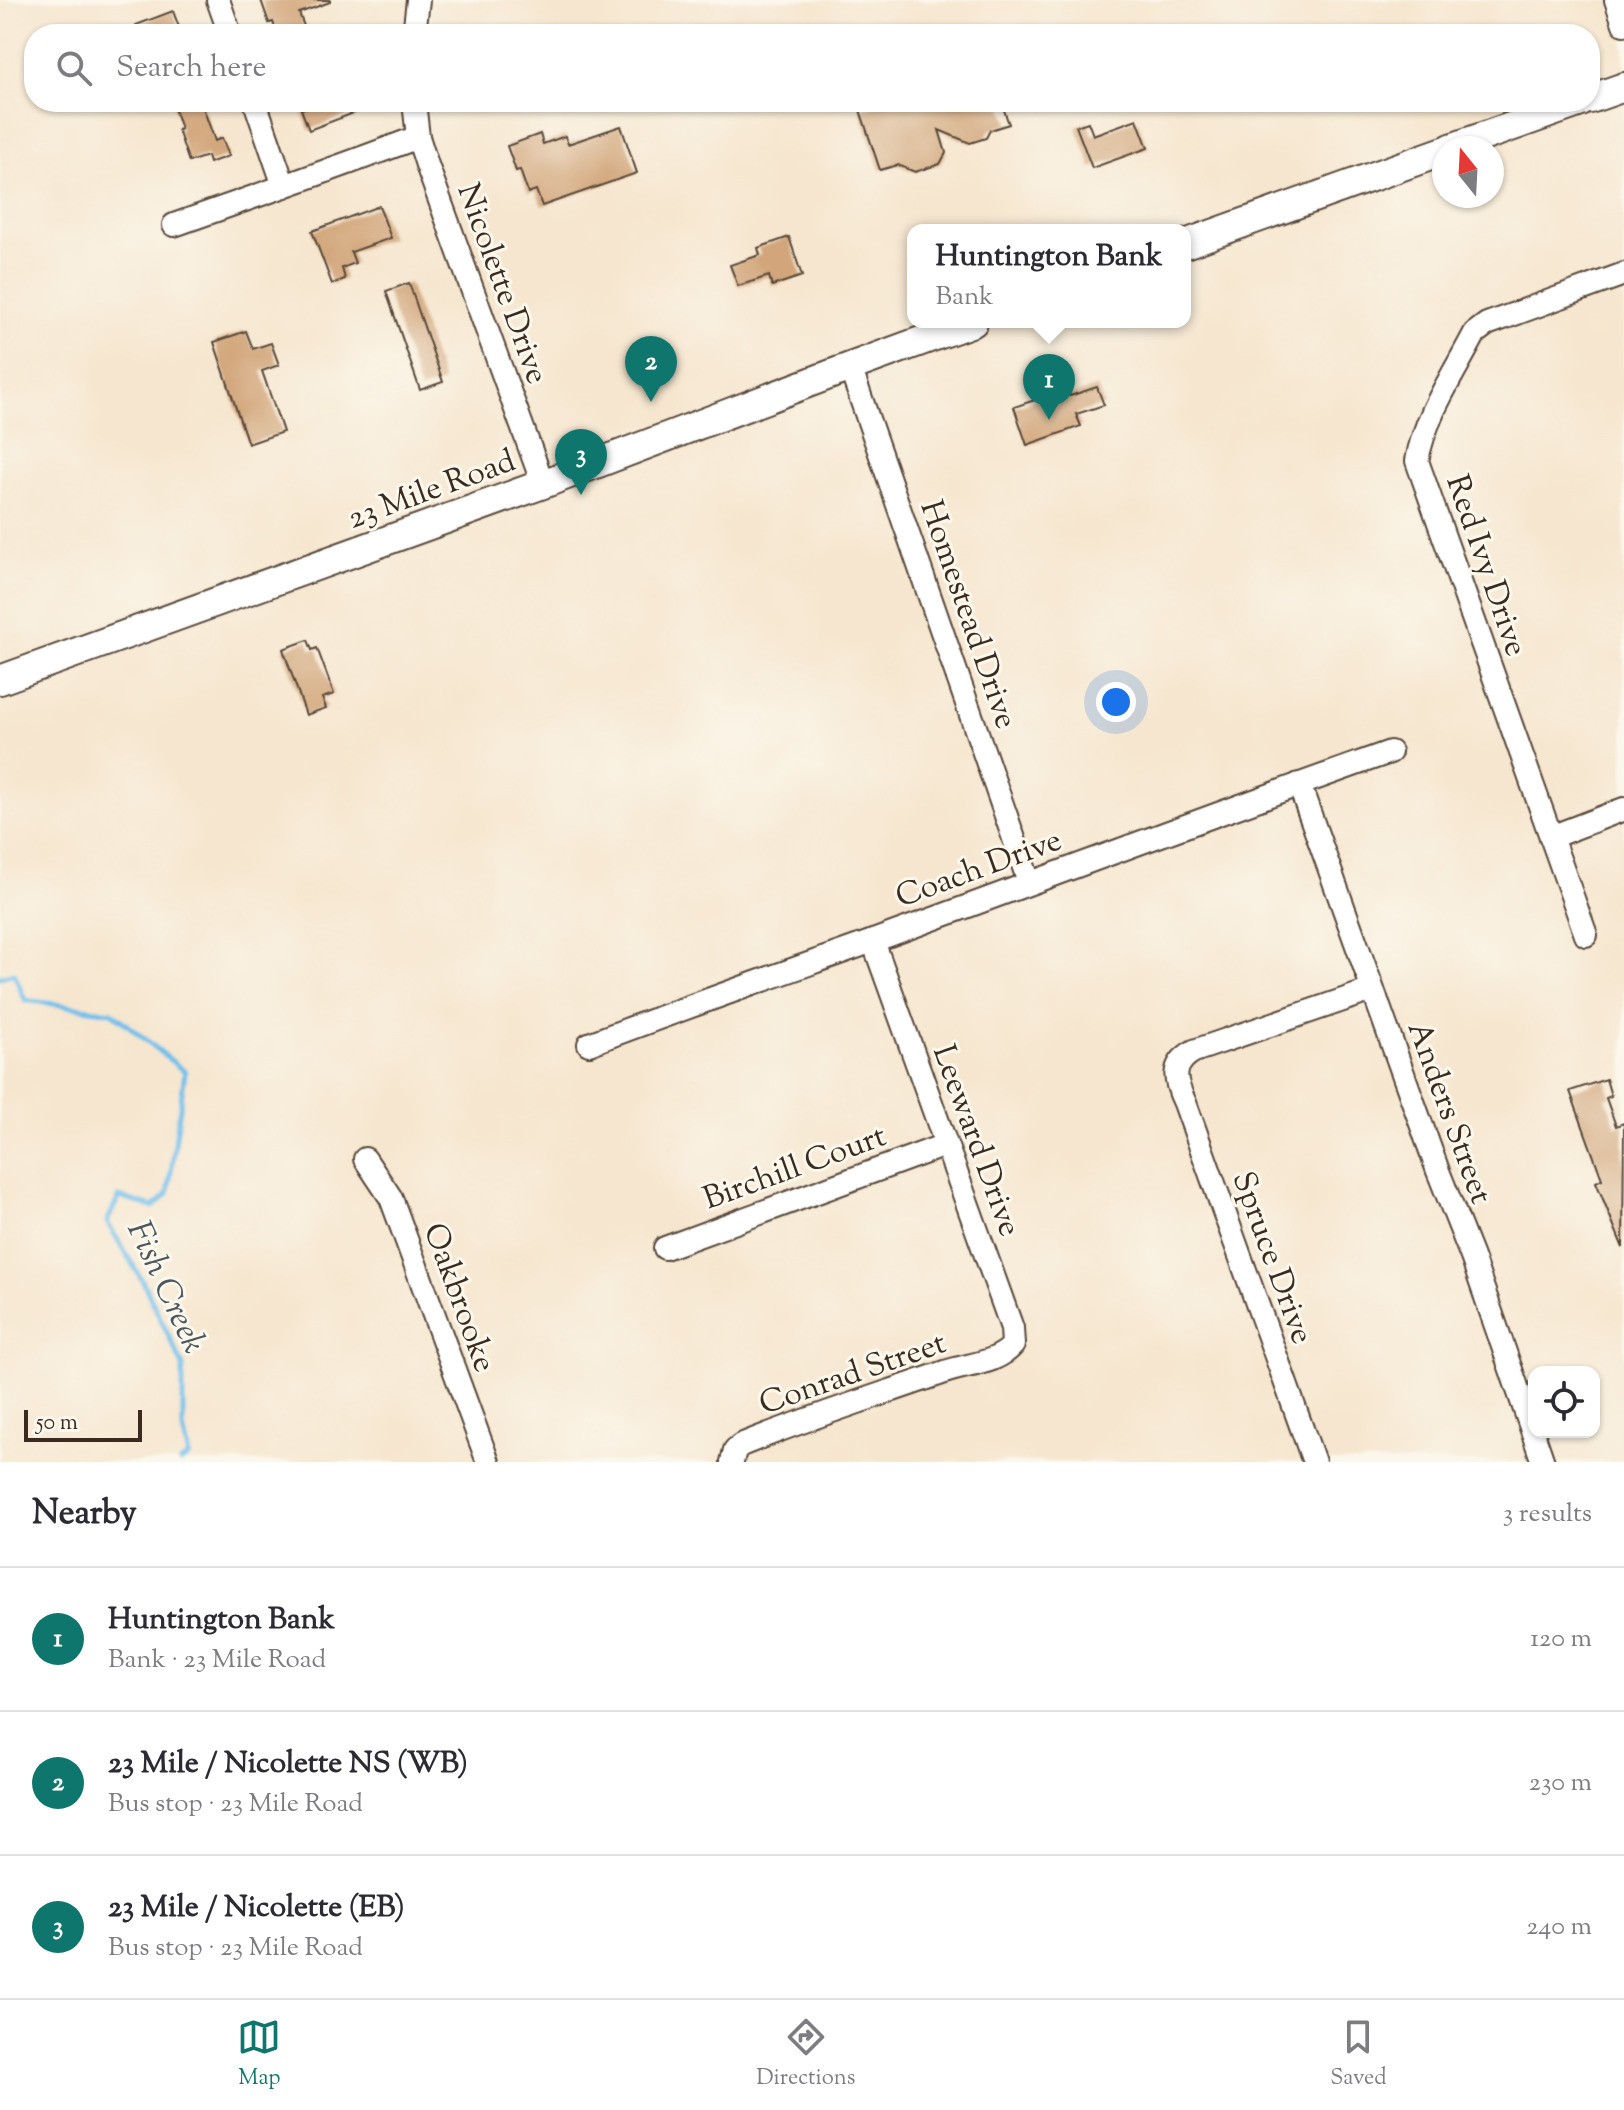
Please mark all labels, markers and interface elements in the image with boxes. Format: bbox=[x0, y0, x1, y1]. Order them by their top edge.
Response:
search box bbox=[24, 24, 1600, 112]
icon: search bbox=[52, 46, 96, 90]
text: Search here bbox=[116, 47, 266, 90]
north arrow bbox=[1432, 136, 1504, 208]
street label: Nicolette Drive bbox=[444, 177, 559, 391]
popup bbox=[907, 224, 1191, 328]
text: Huntington Bank bbox=[936, 236, 1162, 279]
text: Bank bbox=[936, 279, 993, 316]
pin: 2 bbox=[625, 336, 677, 402]
pin: 1 bbox=[1023, 354, 1075, 420]
pin: 3 bbox=[555, 429, 607, 495]
street label: 23 Mile Road bbox=[342, 439, 522, 542]
street label: Red Ivy Drive bbox=[1433, 469, 1538, 663]
street label: Homestead Drive bbox=[907, 495, 1028, 735]
your location bbox=[1096, 682, 1136, 722]
street label: Coach Drive bbox=[890, 819, 1068, 921]
street label: Anders Street bbox=[1394, 1015, 1503, 1211]
street label: Leeward Drive bbox=[919, 1039, 1031, 1243]
street label: Birchill Court bbox=[697, 1114, 893, 1223]
street label: Spruce Drive bbox=[1219, 1165, 1324, 1351]
water label: Fish Creek bbox=[113, 1213, 217, 1362]
street label: Oakbrooke bbox=[410, 1217, 506, 1379]
street label: Conrad Street bbox=[753, 1321, 953, 1428]
map controls bbox=[1528, 1366, 1600, 1438]
button: locate bbox=[1528, 1366, 1600, 1438]
scale bar bbox=[24, 1406, 142, 1442]
text: 50 m bbox=[36, 1408, 78, 1440]
text: Nearby bbox=[32, 1490, 137, 1539]
text: 3 results bbox=[1503, 1496, 1592, 1533]
text: Huntington Bank bbox=[108, 1599, 335, 1642]
text: 1 bbox=[54, 1621, 62, 1658]
text: 120 m bbox=[1530, 1621, 1592, 1658]
text: Bank · 23 Mile Road bbox=[108, 1642, 326, 1679]
text: 23 Mile / Nicolette NS (WB) bbox=[108, 1743, 468, 1786]
text: 2 bbox=[52, 1765, 64, 1802]
text: 230 m bbox=[1529, 1765, 1592, 1802]
text: Bus stop · 23 Mile Road bbox=[108, 1786, 363, 1823]
text: 23 Mile / Nicolette (EB) bbox=[108, 1887, 404, 1930]
text: 3 bbox=[53, 1909, 63, 1946]
text: 240 m bbox=[1526, 1909, 1592, 1946]
text: Bus stop · 23 Mile Road bbox=[108, 1930, 363, 1967]
tab: Map bbox=[237, 2015, 281, 2095]
tab: Directions bbox=[756, 2015, 855, 2095]
tab: Saved bbox=[1330, 2015, 1387, 2095]

